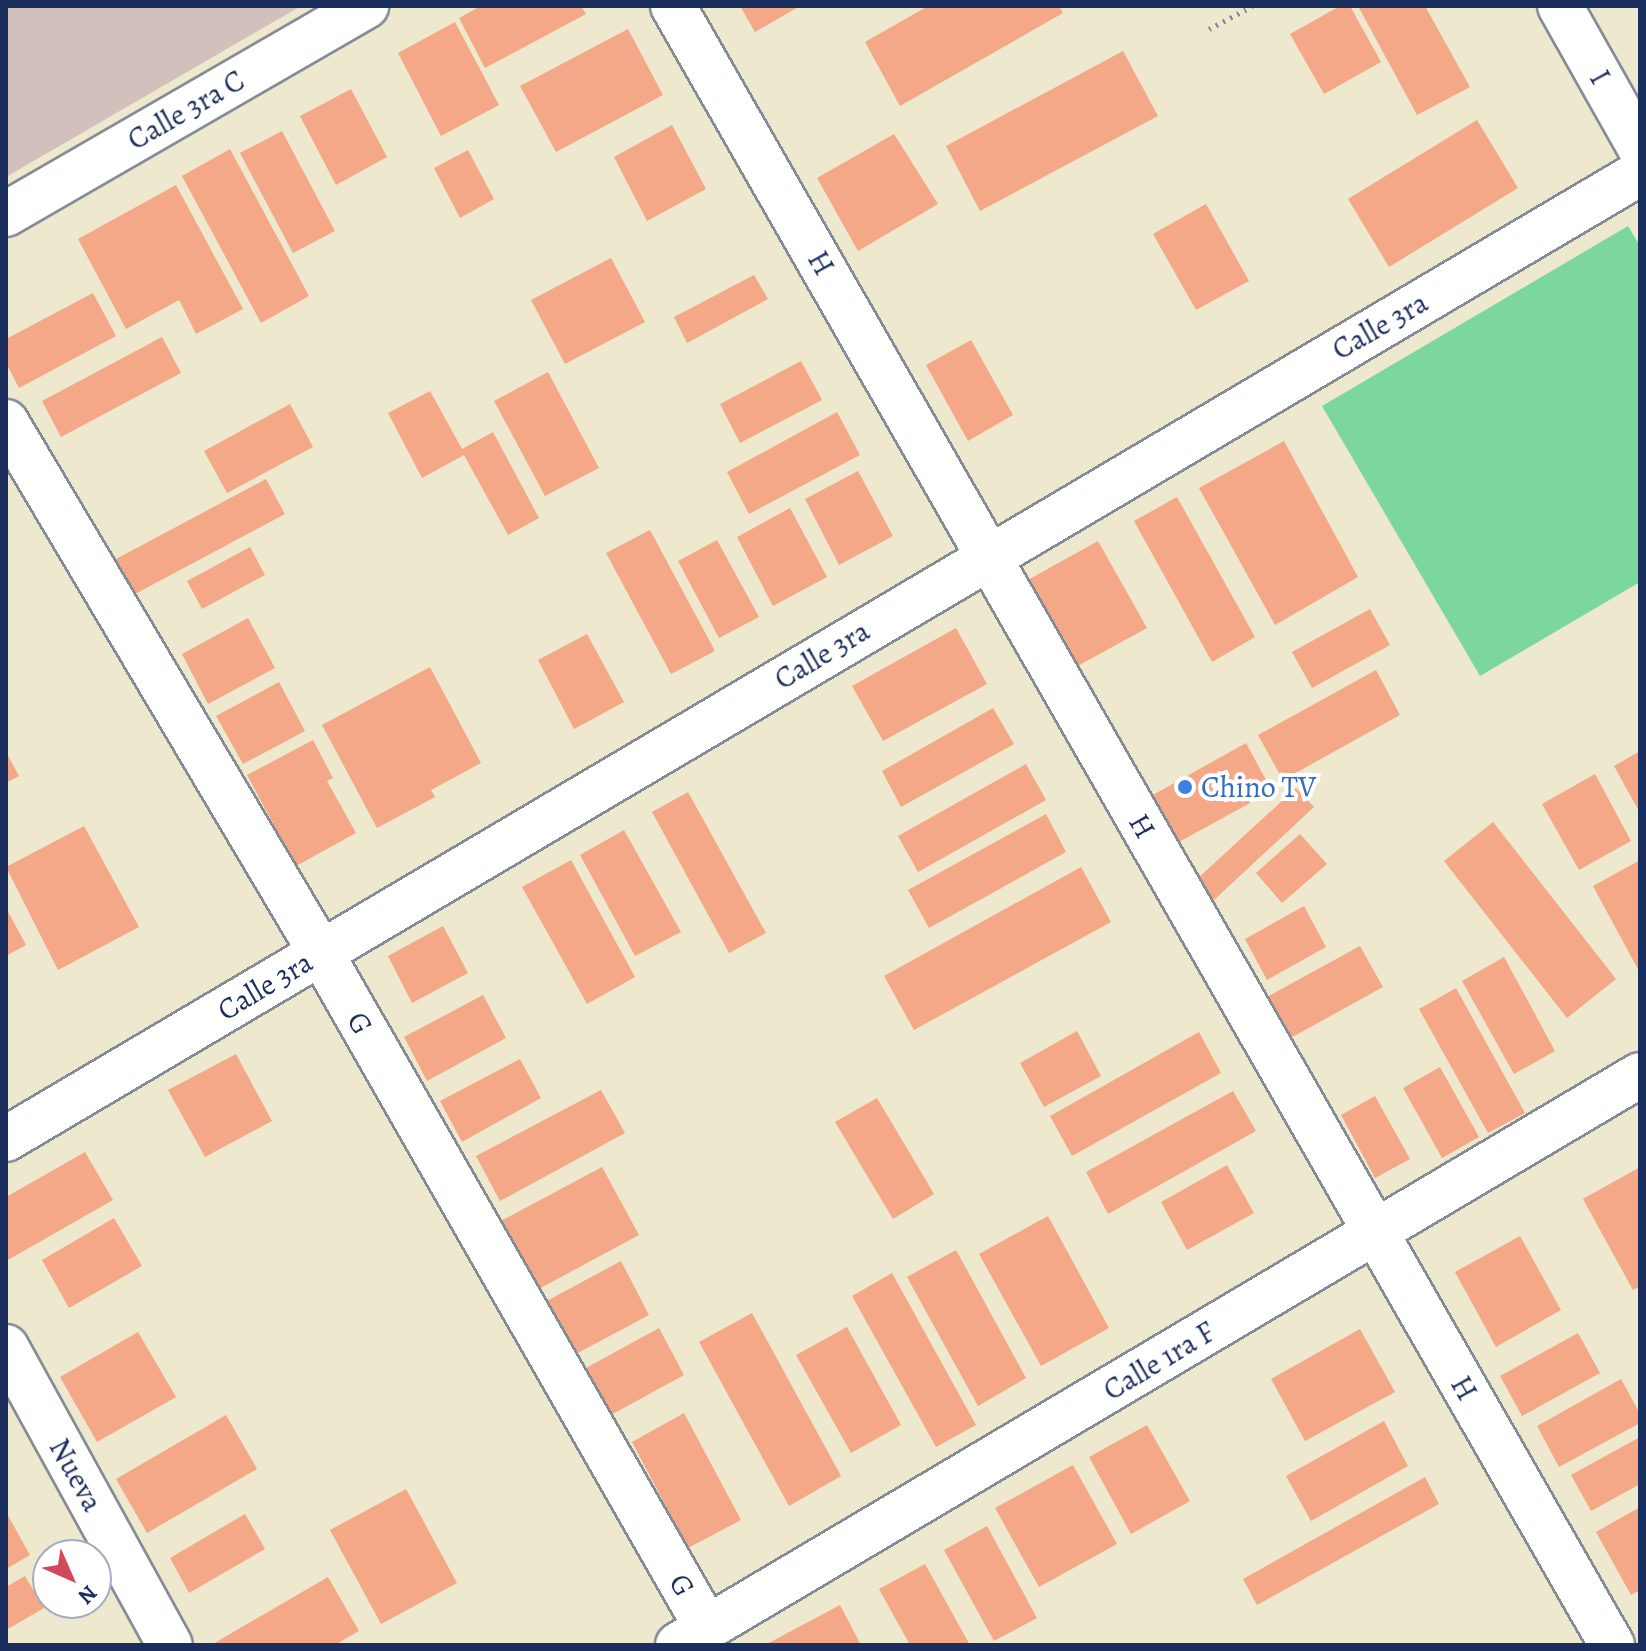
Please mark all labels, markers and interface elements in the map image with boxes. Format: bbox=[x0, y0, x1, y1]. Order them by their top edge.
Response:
street label: Calle 3ra C bbox=[121, 62, 251, 158]
street label: I bbox=[1582, 63, 1618, 91]
street label: H bbox=[800, 244, 842, 282]
street label: Calle 3ra bbox=[1326, 284, 1434, 368]
street label: Calle 3ra bbox=[768, 613, 876, 697]
place label: Chino TV bbox=[1201, 769, 1316, 805]
marker: Chino TV bbox=[1176, 778, 1194, 796]
street label: H bbox=[1121, 807, 1163, 845]
street label: Calle 3ra bbox=[211, 944, 319, 1028]
street label: G bbox=[339, 1005, 381, 1041]
street label: Calle 1ra F bbox=[1097, 1314, 1221, 1408]
street label: H bbox=[1443, 1369, 1485, 1407]
street label: Nueva bbox=[41, 1432, 111, 1518]
north arrow bbox=[32, 1539, 112, 1619]
street label: G bbox=[661, 1567, 703, 1603]
text: N bbox=[71, 1578, 104, 1611]

